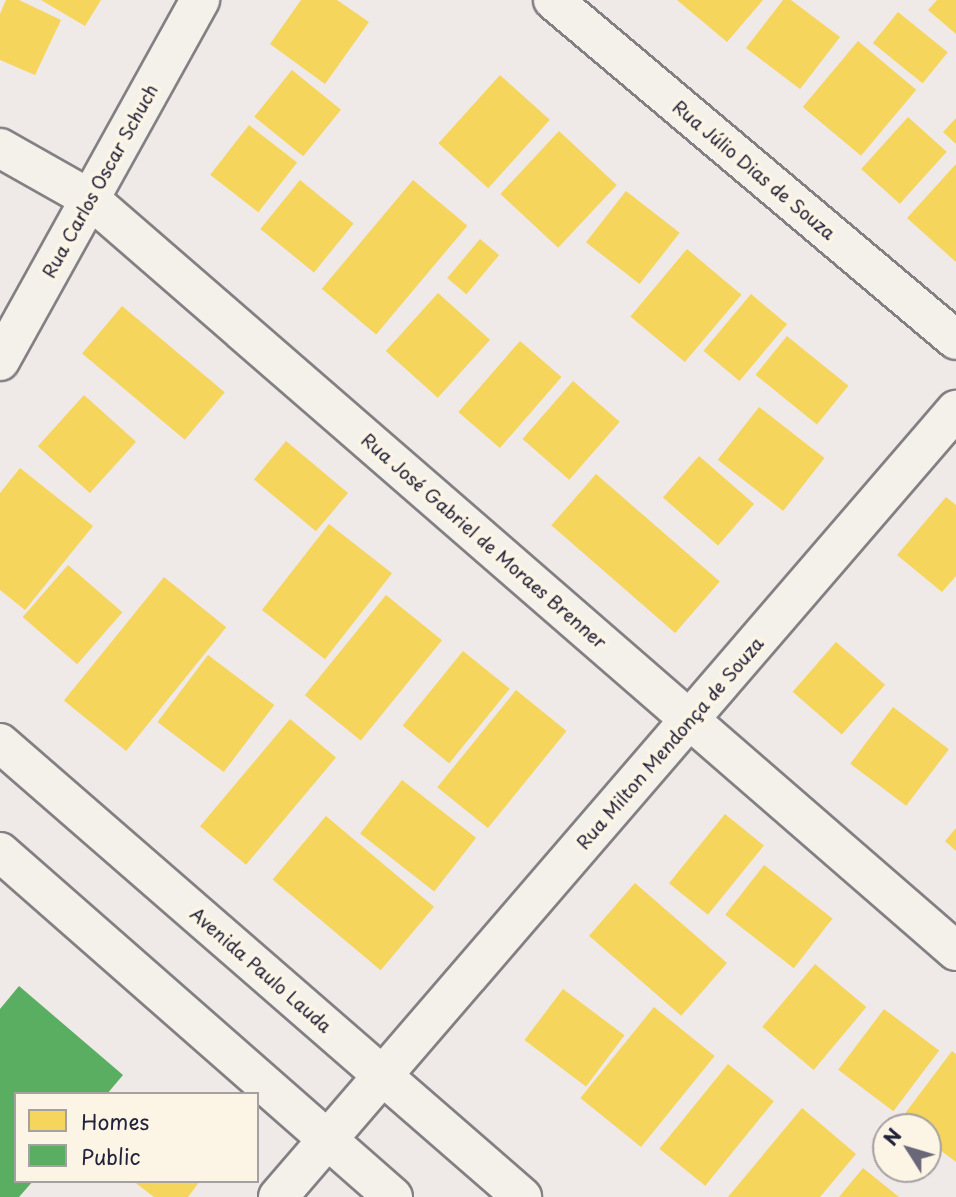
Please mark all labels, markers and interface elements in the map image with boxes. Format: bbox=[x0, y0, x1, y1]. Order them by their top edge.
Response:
street label: Rua Carlos Oscar Schuch bbox=[37, 80, 163, 282]
street label: Rua Júlio Dias de Souza bbox=[667, 95, 841, 245]
street label: Rua José Gabriel de Moraes Brenner bbox=[357, 428, 611, 654]
street label: Rua Milton Mendonça de Souza bbox=[572, 632, 768, 854]
street label: Avenida Paulo Lauda bbox=[186, 903, 336, 1037]
legend bbox=[14, 1092, 259, 1183]
text: Homes bbox=[81, 1105, 149, 1137]
north arrow bbox=[872, 1113, 942, 1183]
text: N bbox=[876, 1122, 908, 1151]
text: Public bbox=[81, 1140, 141, 1172]

